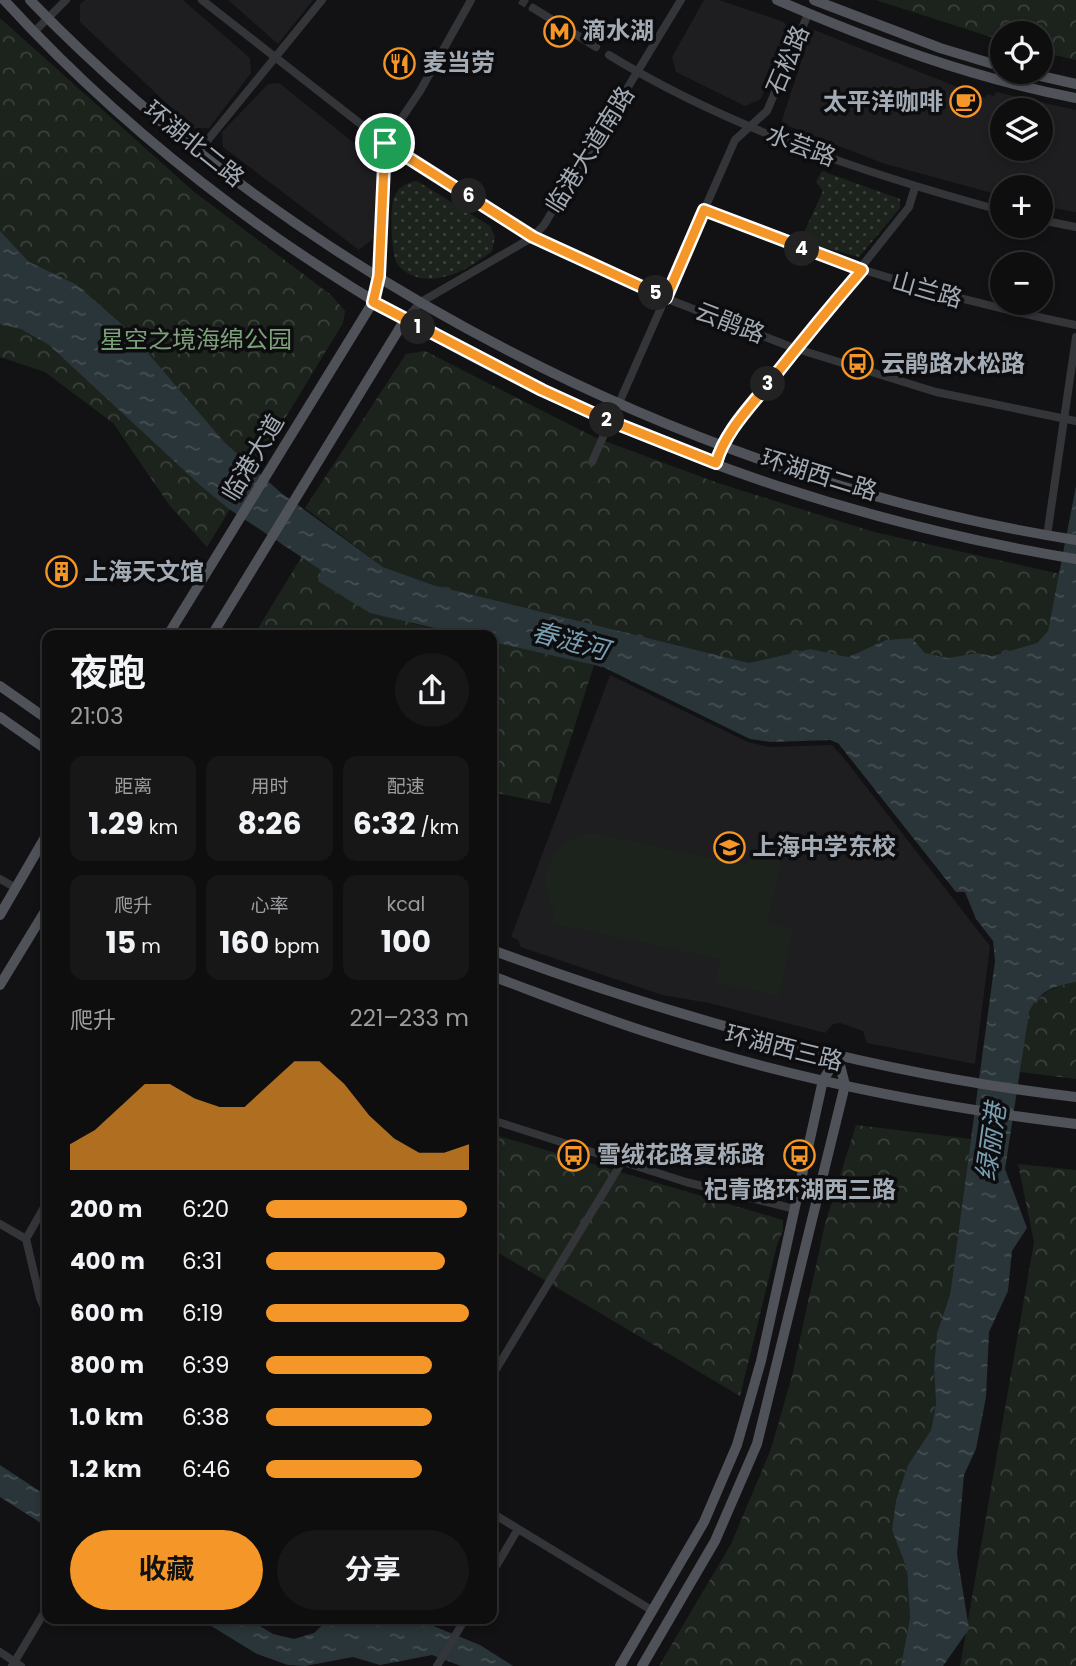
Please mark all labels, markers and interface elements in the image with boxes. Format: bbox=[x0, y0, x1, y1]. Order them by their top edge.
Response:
metro station icon: 滴水湖 bbox=[542, 14, 576, 48]
place label: 滴水湖 bbox=[582, 14, 654, 47]
street label: 石松路 bbox=[758, 20, 817, 99]
map controls bbox=[990, 21, 1053, 315]
button: locate bbox=[990, 21, 1053, 84]
restaurant icon: 麦当劳 bbox=[383, 46, 417, 80]
place label: 麦当劳 bbox=[423, 46, 495, 79]
street label: 临港大道南路 bbox=[537, 80, 642, 220]
place label: 太平洋咖啡 bbox=[823, 85, 943, 118]
cafe icon: 太平洋咖啡 bbox=[949, 85, 983, 119]
street label: 环湖北二路 bbox=[137, 93, 251, 194]
button: layers bbox=[990, 98, 1053, 161]
pin bbox=[355, 113, 415, 173]
street label: 水芸路 bbox=[762, 117, 841, 174]
icon: arrive bbox=[366, 124, 404, 162]
button: + bbox=[990, 175, 1053, 238]
pin: 6 bbox=[452, 178, 486, 214]
text: 6 bbox=[462, 182, 475, 209]
pin: 4 bbox=[784, 232, 820, 266]
text: 4 bbox=[795, 235, 808, 262]
button: − bbox=[990, 252, 1053, 315]
street label: 山兰路 bbox=[888, 264, 966, 315]
pin: 5 bbox=[638, 276, 674, 310]
text: 5 bbox=[649, 279, 662, 306]
street label: 云鹃路 bbox=[691, 294, 770, 351]
pin: 1 bbox=[400, 310, 436, 344]
text: 1 bbox=[414, 313, 421, 340]
park label: 星空之境海绵公园 bbox=[100, 323, 292, 356]
bus stop icon: 云鹃路水松路 bbox=[841, 347, 875, 381]
place label: 云鹃路水松路 bbox=[881, 347, 1025, 380]
pin: 3 bbox=[750, 366, 786, 402]
text: 3 bbox=[762, 370, 773, 397]
pin: 2 bbox=[590, 402, 624, 438]
text: 2 bbox=[601, 406, 612, 433]
street label: 临港大道 bbox=[214, 408, 291, 507]
street label: 环湖西二路 bbox=[757, 441, 881, 508]
building icon: 上海天文馆 bbox=[44, 555, 78, 589]
place label: 上海天文馆 bbox=[84, 555, 204, 588]
water label: 春涟河 bbox=[528, 614, 617, 670]
text: 夜跑 bbox=[70, 646, 146, 699]
button: share bbox=[395, 653, 469, 727]
text: 21:03 bbox=[70, 700, 123, 732]
text: 距离 bbox=[114, 773, 152, 800]
text: 用时 bbox=[250, 773, 289, 800]
text: 配速 bbox=[387, 773, 425, 800]
text: 1.29 bbox=[88, 802, 144, 845]
text: 8:26 bbox=[237, 802, 302, 845]
text: 6:32 bbox=[353, 802, 416, 845]
text: km bbox=[144, 814, 178, 841]
text: /km bbox=[416, 814, 459, 841]
school or university icon: 上海中学东校 bbox=[712, 830, 746, 864]
place label: 上海中学东校 bbox=[752, 830, 896, 863]
text: kcal bbox=[386, 891, 425, 918]
text: 爬升 bbox=[114, 892, 152, 919]
text: 心率 bbox=[250, 892, 289, 919]
text: 100 bbox=[381, 920, 431, 963]
text: 15 bbox=[105, 921, 136, 964]
text: 160 bbox=[219, 921, 269, 964]
text: m bbox=[136, 933, 161, 960]
text: bpm bbox=[269, 933, 320, 960]
text: 221–233 m bbox=[349, 1002, 469, 1034]
text: 爬升 bbox=[70, 1004, 116, 1036]
street label: 环湖西三路 bbox=[722, 1017, 846, 1078]
water label: 绿丽港 bbox=[968, 1097, 1015, 1183]
bus stop icon: 雪绒花路夏栎路 bbox=[557, 1138, 591, 1172]
place label: 雪绒花路夏栎路 bbox=[597, 1138, 765, 1171]
bus stop icon: 杞青路环湖西三路 bbox=[783, 1139, 817, 1173]
place label: 杞青路环湖西三路 bbox=[704, 1173, 896, 1206]
text: 200 m bbox=[70, 1193, 142, 1225]
text: 6:20 bbox=[182, 1193, 229, 1225]
text: 400 m bbox=[70, 1245, 145, 1277]
text: 6:31 bbox=[182, 1245, 222, 1277]
text: 600 m bbox=[70, 1297, 144, 1329]
text: 6:19 bbox=[182, 1297, 223, 1329]
text: 800 m bbox=[70, 1349, 144, 1381]
text: 6:39 bbox=[182, 1349, 230, 1381]
text: 1.0 km bbox=[70, 1401, 144, 1433]
text: 6:38 bbox=[182, 1401, 230, 1433]
text: 1.2 km bbox=[70, 1453, 142, 1485]
text: 6:46 bbox=[182, 1453, 231, 1485]
button: 收藏 bbox=[70, 1530, 263, 1610]
button: 分享 bbox=[277, 1530, 469, 1610]

